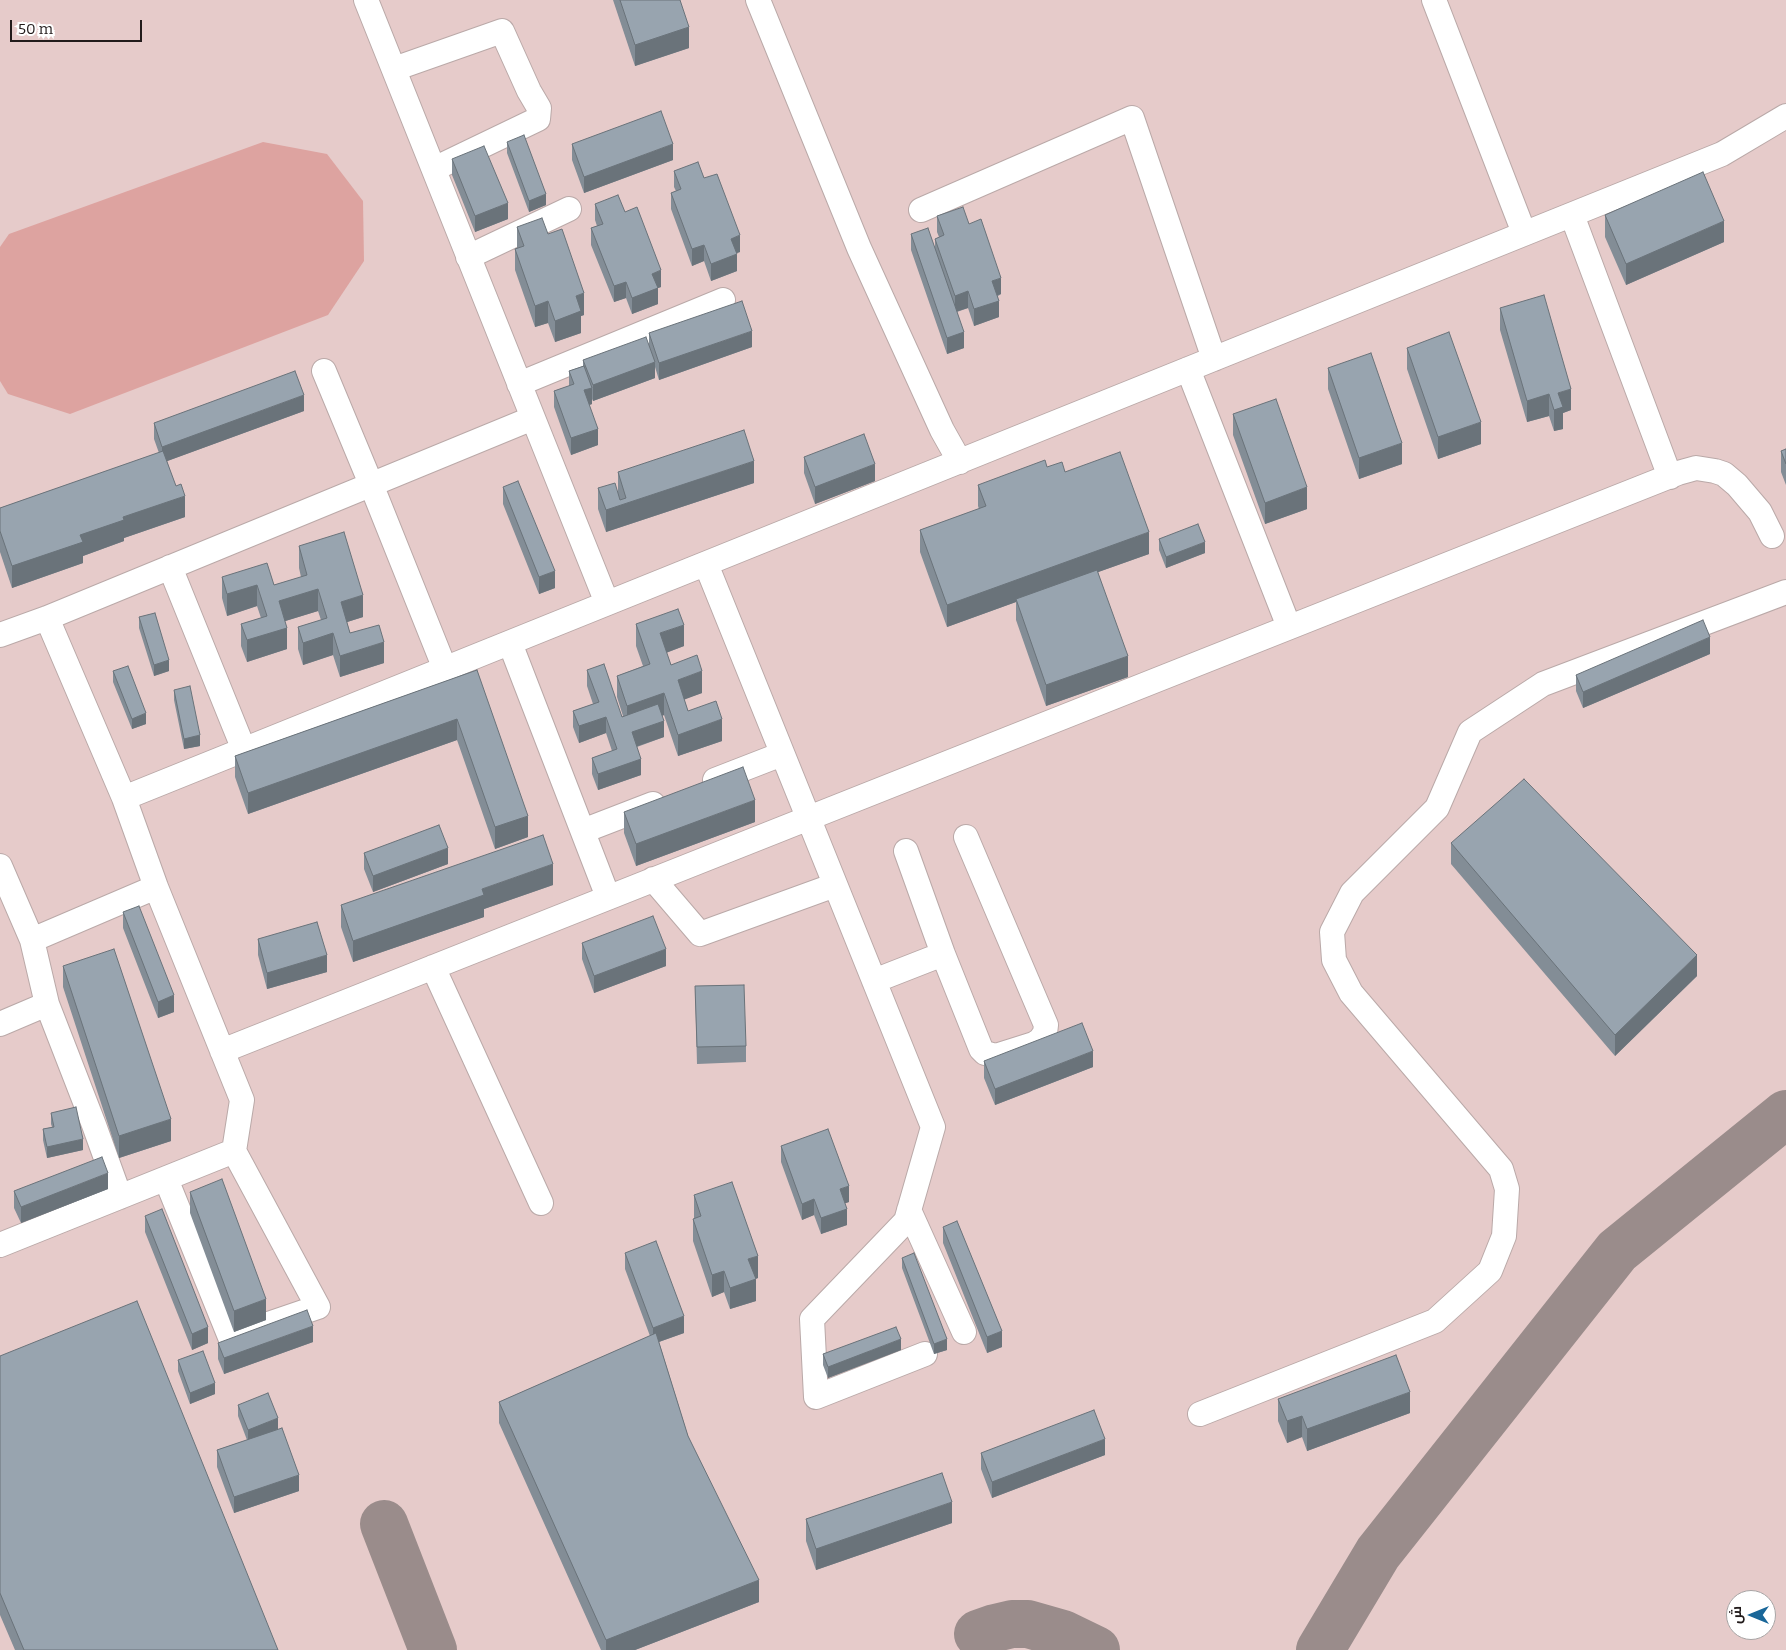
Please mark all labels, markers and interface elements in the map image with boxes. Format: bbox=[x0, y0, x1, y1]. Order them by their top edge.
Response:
scale bar bbox=[12, 10, 145, 42]
text: 50 m bbox=[18, 20, 53, 38]
north arrow bbox=[1726, 1590, 1776, 1640]
text: ش bbox=[1728, 1606, 1745, 1624]

